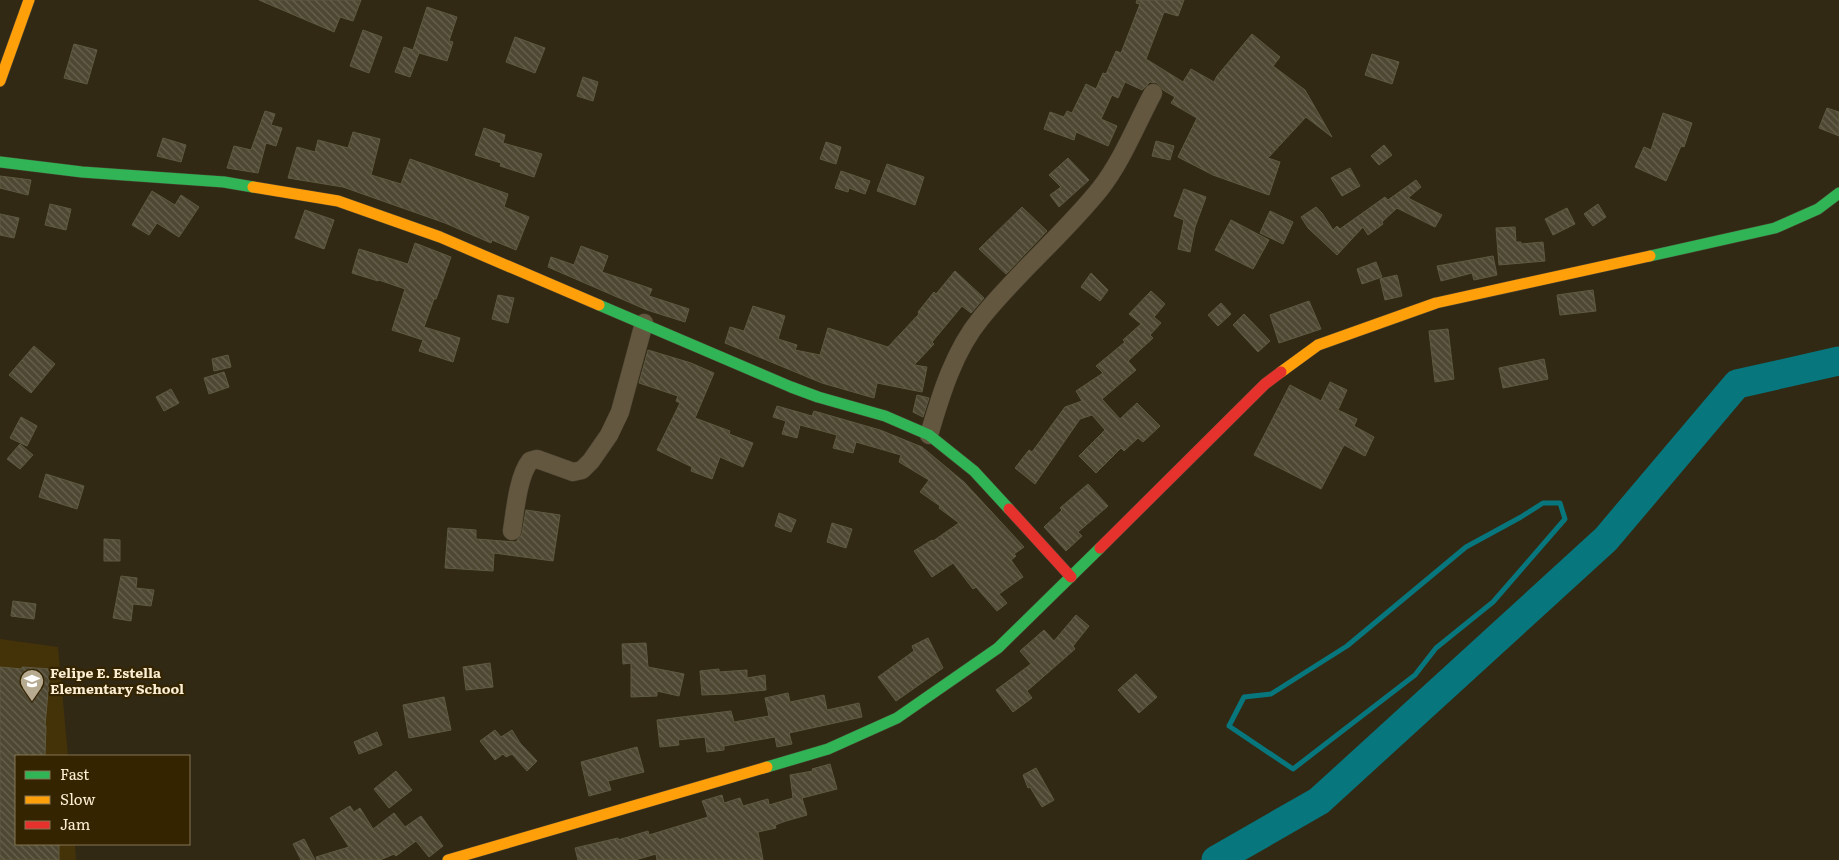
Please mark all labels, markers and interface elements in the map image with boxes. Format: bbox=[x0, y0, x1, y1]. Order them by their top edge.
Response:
place label: Felipe E. Estella Elementary School bbox=[50, 662, 184, 698]
school or university icon: Felipe E. Estella Elementary School bbox=[19, 668, 45, 702]
legend bbox=[15, 755, 190, 845]
text: Fast bbox=[60, 762, 89, 785]
text: Slow bbox=[60, 787, 95, 810]
text: Jam bbox=[60, 812, 91, 835]

